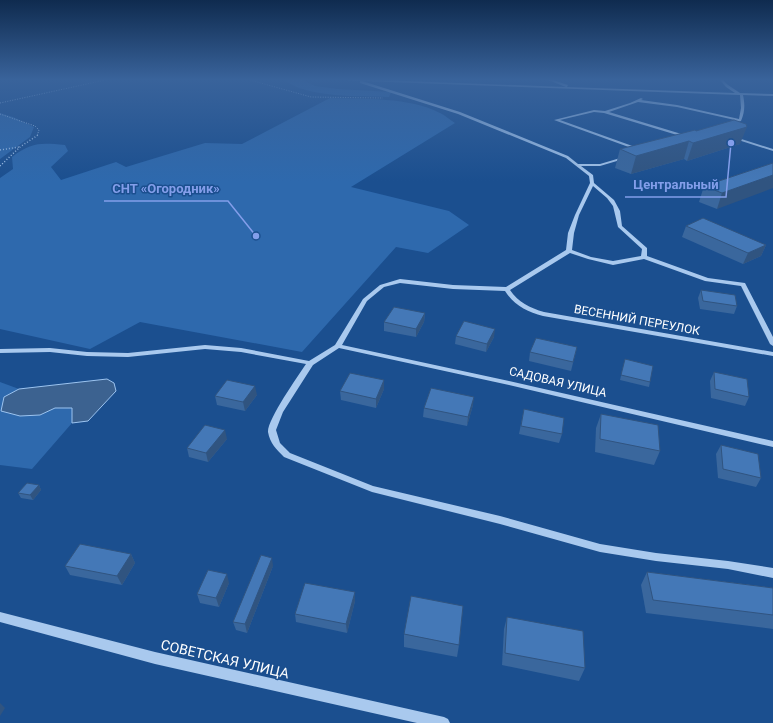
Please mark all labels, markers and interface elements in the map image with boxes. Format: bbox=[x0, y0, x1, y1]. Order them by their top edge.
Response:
callout: Центральный bbox=[625, 172, 726, 197]
callout: СНТ «Огородник» bbox=[104, 176, 228, 201]
text: Центральный bbox=[633, 177, 719, 192]
text: СНТ «Огородник» bbox=[112, 181, 220, 196]
street label: ВЕСЕННИЙ ПЕРЕУЛОК bbox=[573, 301, 702, 338]
street label: САДОВАЯ УЛИЦА bbox=[508, 364, 608, 400]
street label: СОВЕТСКАЯ УЛИЦА bbox=[159, 636, 291, 682]

